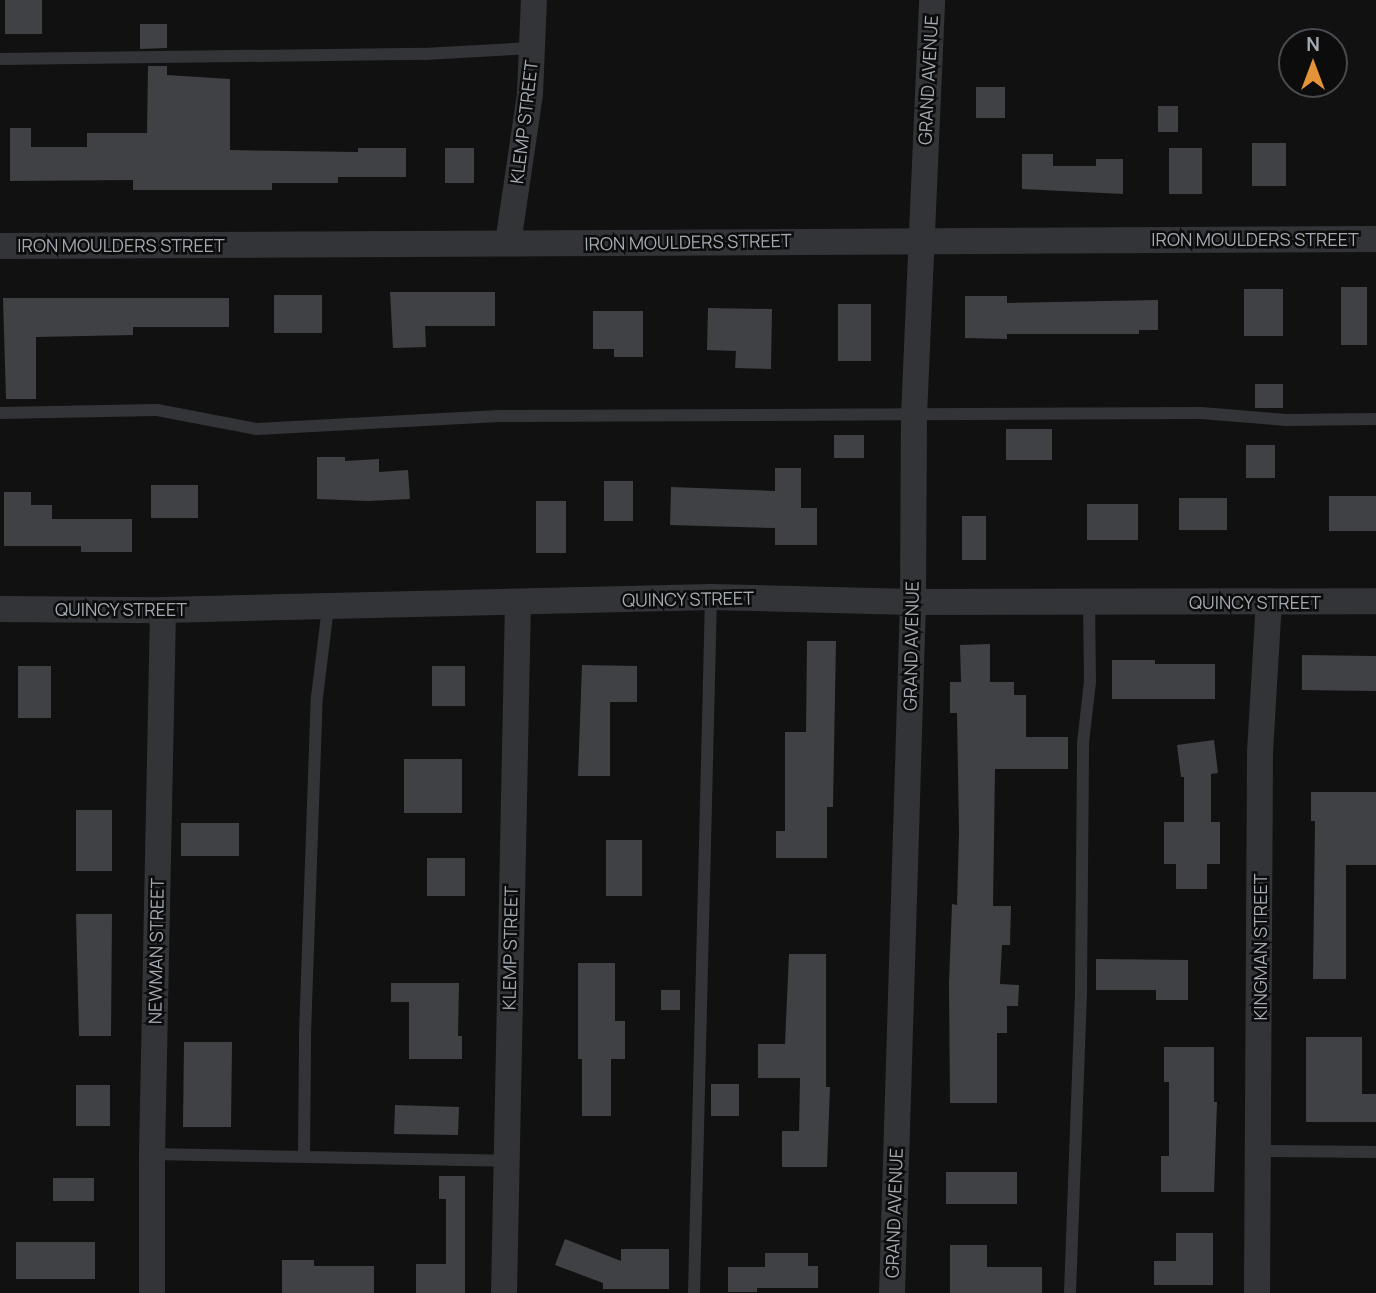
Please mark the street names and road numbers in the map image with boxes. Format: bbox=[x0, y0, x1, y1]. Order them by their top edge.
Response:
street label: GRAND AVENUE bbox=[914, 15, 942, 145]
street label: KLEMP STREET bbox=[506, 59, 542, 185]
street label: IRON MOULDERS STREET bbox=[1151, 228, 1359, 250]
street label: IRON MOULDERS STREET bbox=[584, 229, 792, 255]
street label: IRON MOULDERS STREET bbox=[17, 234, 225, 256]
street label: GRAND AVENUE bbox=[899, 581, 923, 711]
street label: QUINCY STREET bbox=[622, 587, 754, 611]
street label: QUINCY STREET bbox=[1189, 591, 1321, 613]
street label: QUINCY STREET bbox=[55, 598, 187, 620]
street label: KINGMAN STREET bbox=[1249, 874, 1271, 1020]
street label: NEWMAN STREET bbox=[144, 878, 168, 1024]
street label: KLEMP STREET bbox=[498, 886, 522, 1010]
street label: GRAND AVENUE bbox=[881, 1148, 907, 1278]

